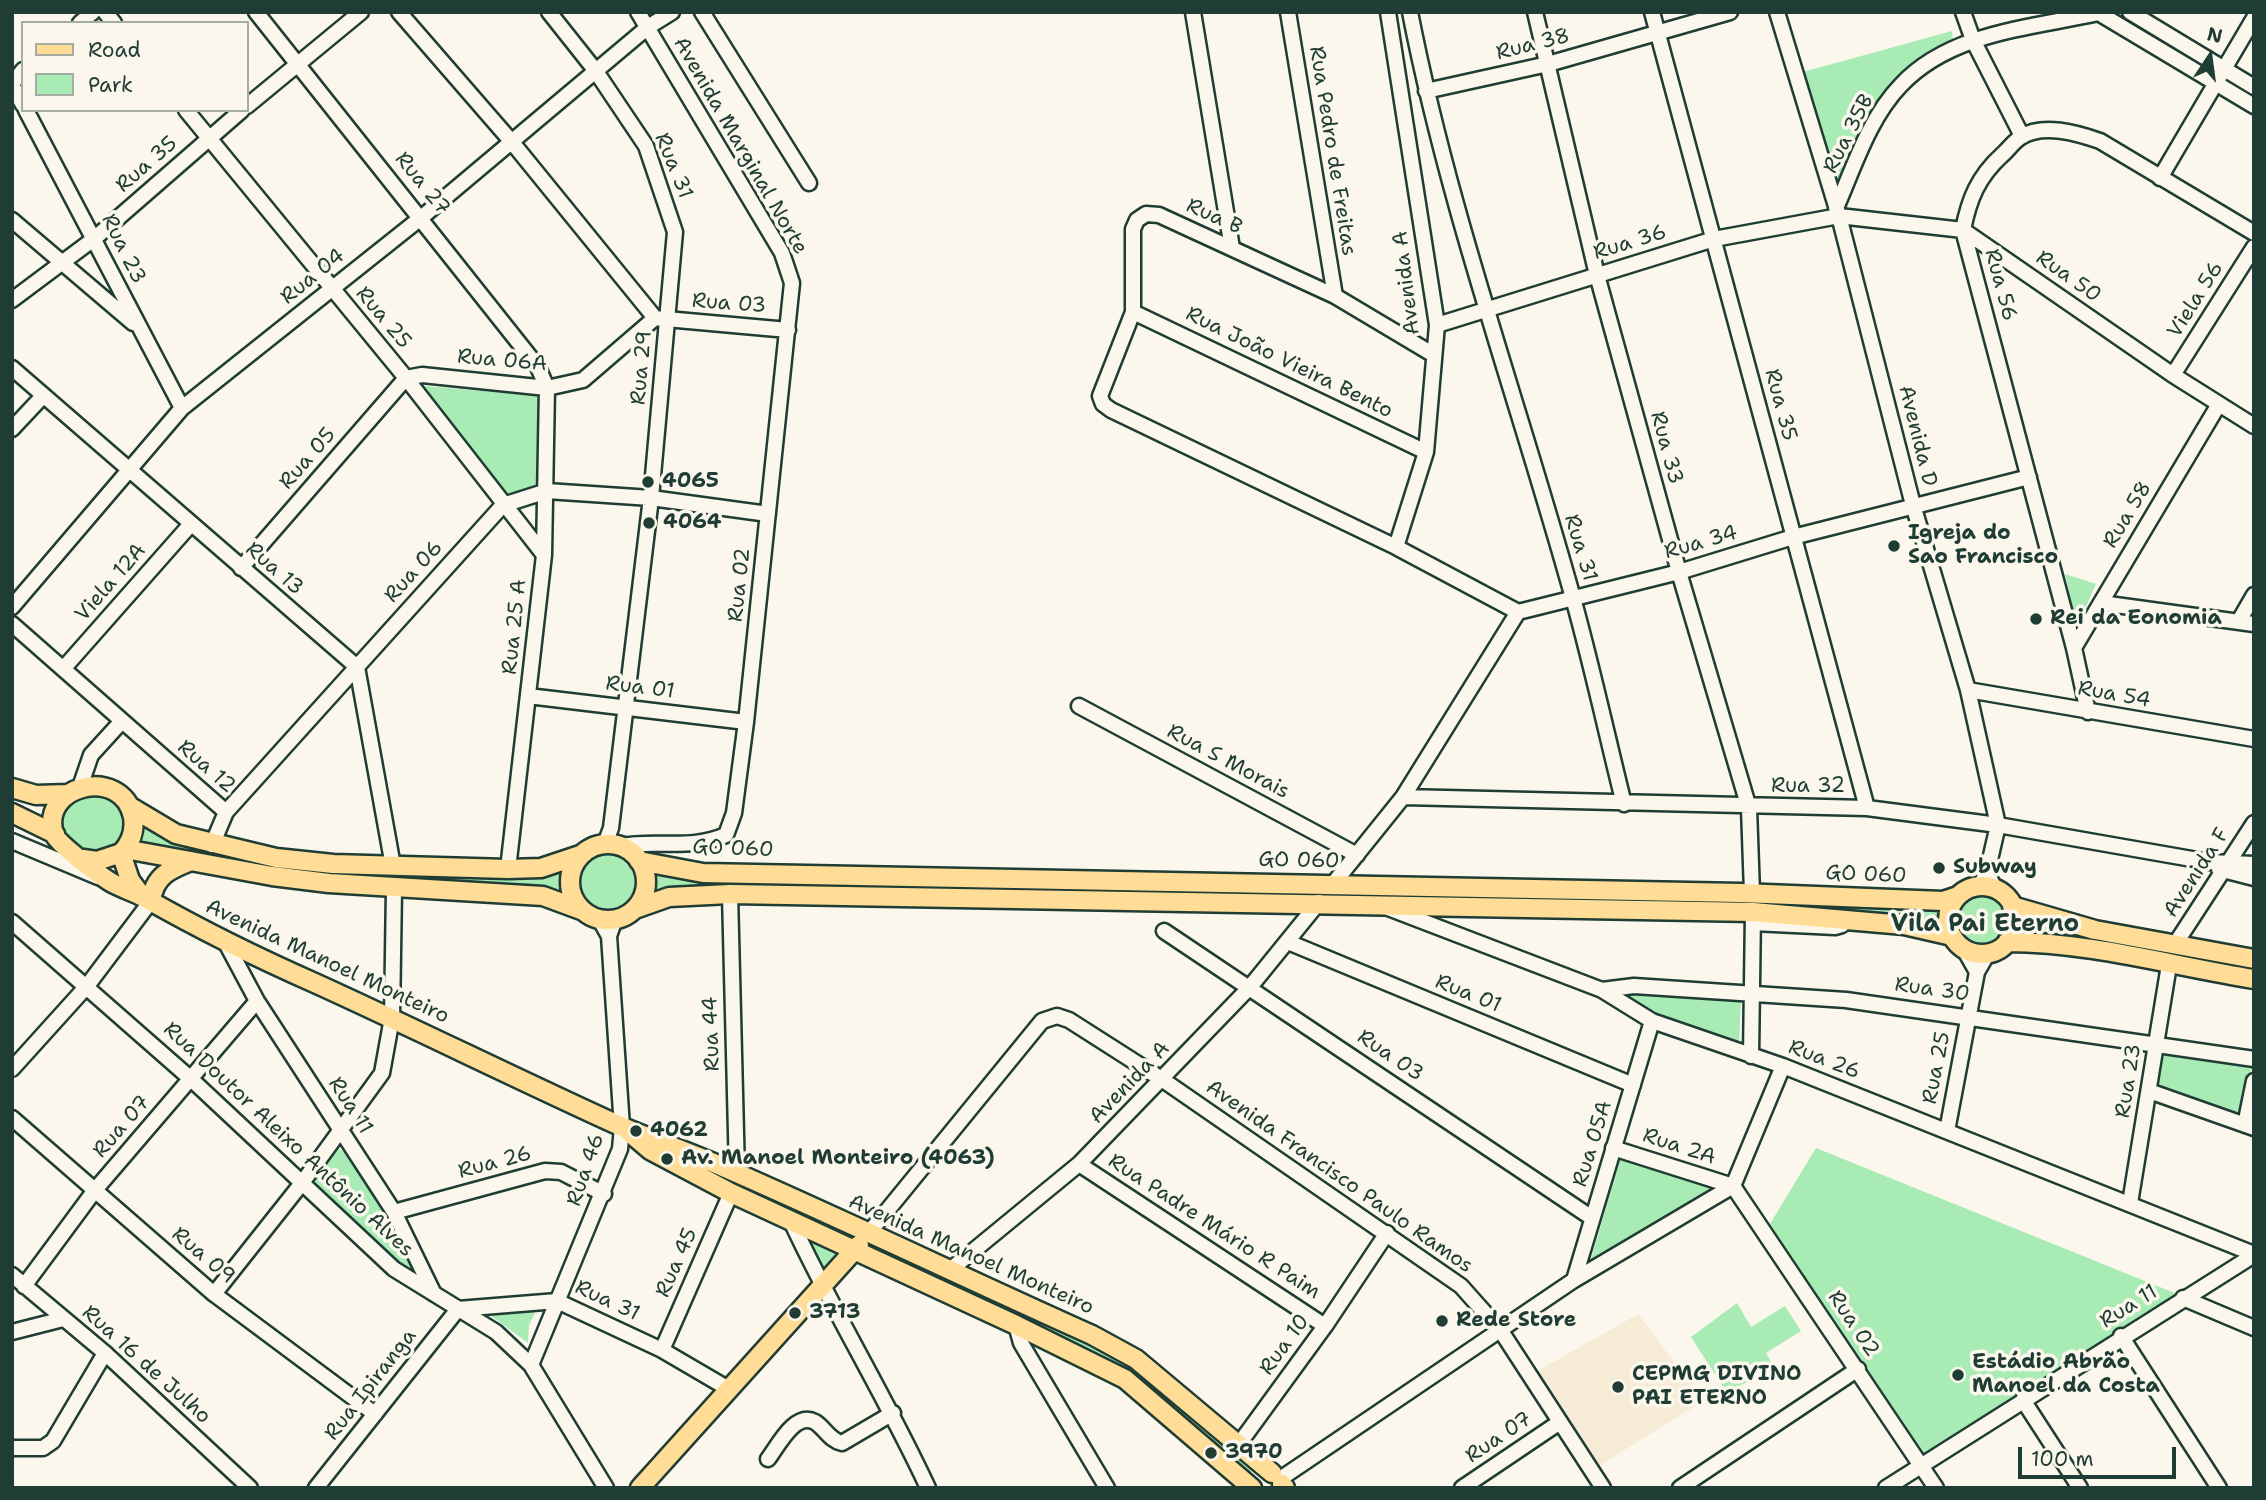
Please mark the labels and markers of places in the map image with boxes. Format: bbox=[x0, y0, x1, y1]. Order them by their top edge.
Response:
place label: 4065 bbox=[662, 469, 719, 495]
marker: 4065 bbox=[640, 474, 656, 490]
place label: 4064 bbox=[663, 510, 722, 536]
marker: 4064 bbox=[641, 515, 657, 531]
place label: Igreja do Sao Francisco bbox=[1908, 521, 2058, 571]
marker: Igreja do Sao Francisco bbox=[1886, 538, 1902, 554]
place label: Rei da Eonomia bbox=[2050, 606, 2222, 632]
marker: Rei da Eonomia bbox=[2028, 611, 2044, 627]
place label: Subway bbox=[1953, 855, 2037, 881]
marker: Subway bbox=[1931, 860, 1947, 876]
place label: 4062 bbox=[650, 1118, 708, 1144]
marker: 4062 bbox=[628, 1123, 644, 1139]
place label: Av. Manoel Monteiro (4063) bbox=[681, 1146, 995, 1172]
marker: Av. Manoel Monteiro (4063) bbox=[659, 1151, 675, 1167]
place label: 3713 bbox=[809, 1300, 860, 1326]
marker: 3713 bbox=[787, 1305, 803, 1321]
place label: Rede Store bbox=[1456, 1308, 1576, 1334]
marker: Rede Store bbox=[1434, 1313, 1450, 1329]
place label: Estádio Abrão Manoel da Costa bbox=[1972, 1350, 2160, 1400]
place label: CEPMG DIVINO PAI ETERNO bbox=[1632, 1362, 1802, 1412]
marker: Estádio Abrão Manoel da Costa bbox=[1950, 1367, 1966, 1383]
marker: CEPMG DIVINO PAI ETERNO bbox=[1610, 1379, 1626, 1395]
place label: 3970 bbox=[1225, 1440, 1283, 1466]
marker: 3970 bbox=[1203, 1445, 1219, 1461]

